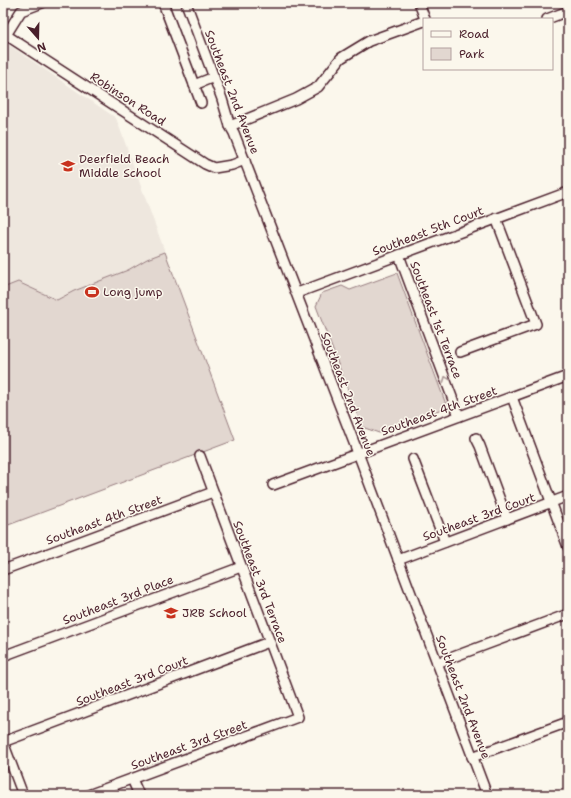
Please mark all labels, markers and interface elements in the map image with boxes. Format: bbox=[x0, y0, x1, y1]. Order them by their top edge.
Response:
north arrow bbox=[18, 18, 58, 58]
legend bbox=[423, 18, 553, 70]
text: Road bbox=[459, 26, 490, 42]
street label: Southeast 2nd Avenue bbox=[201, 28, 263, 156]
text: N bbox=[34, 38, 48, 56]
text: Park bbox=[459, 46, 485, 62]
street label: Robinson Road bbox=[87, 69, 169, 130]
place label: Deerfield Beach Middle School bbox=[79, 151, 169, 181]
school or university icon: Deerfield Beach Middle School bbox=[60, 158, 76, 174]
street label: Southeast 5th Court bbox=[370, 202, 486, 260]
street label: Southeast 1st Terrace bbox=[406, 259, 466, 381]
sports icon: Long jump bbox=[84, 284, 100, 300]
place label: Long jump bbox=[103, 284, 163, 300]
street label: Southeast 2nd Avenue bbox=[317, 330, 379, 458]
one-way arrow bbox=[442, 376, 450, 383]
street label: Southeast 4th Street bbox=[379, 383, 499, 439]
street label: Southeast 3rd Court bbox=[420, 489, 538, 545]
street label: Southeast 4th Street bbox=[44, 492, 164, 548]
street label: Southeast 3rd Terrace bbox=[229, 518, 291, 646]
street label: Southeast 3rd Place bbox=[60, 571, 176, 629]
school or university icon: JRB School bbox=[163, 605, 179, 621]
place label: JRB School bbox=[182, 605, 247, 621]
street label: Southeast 2nd Avenue bbox=[432, 633, 494, 761]
street label: Southeast 3rd Court bbox=[74, 652, 190, 710]
street label: Southeast 3rd Street bbox=[129, 717, 249, 773]

